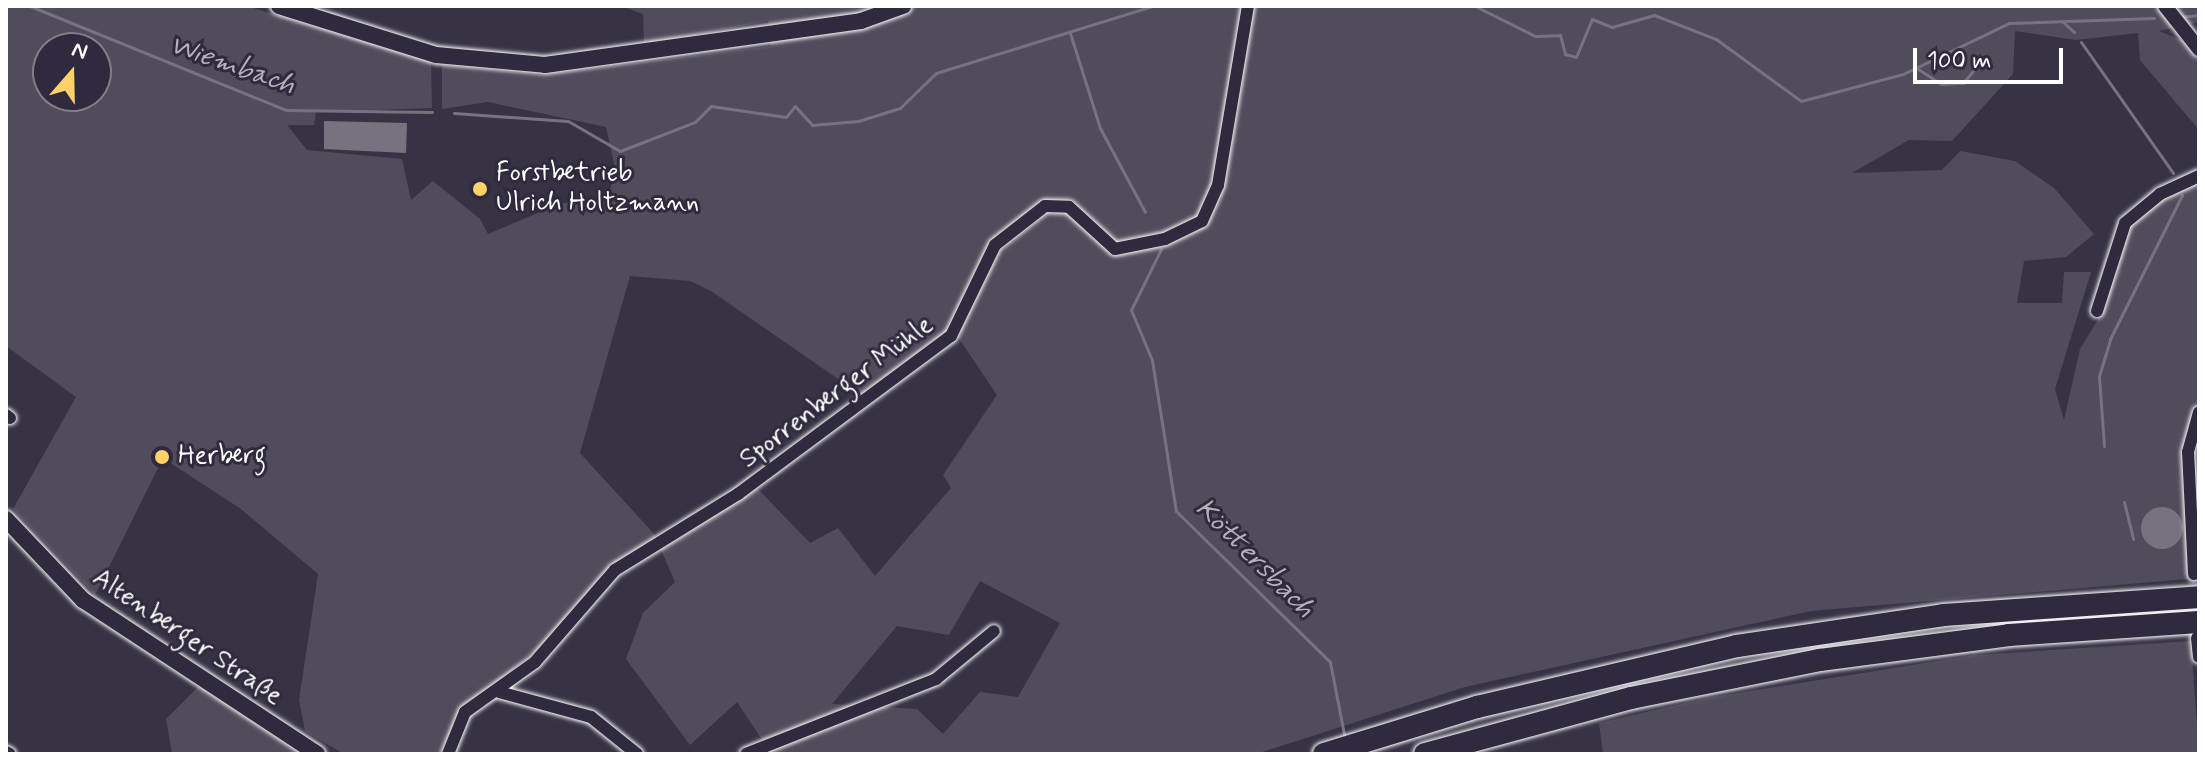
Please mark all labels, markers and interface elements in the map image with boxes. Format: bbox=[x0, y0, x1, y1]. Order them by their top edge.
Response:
water label: Wiembach bbox=[165, 29, 299, 103]
north arrow bbox=[32, 32, 112, 112]
scale bar bbox=[1917, 32, 2067, 82]
text: N bbox=[68, 36, 91, 67]
text: 100 m bbox=[1927, 46, 1991, 77]
place label: Forstbetrieb Ulrich Holtzmann bbox=[496, 158, 699, 220]
marker: Forstbetrieb Ulrich Holtzmann bbox=[471, 180, 489, 198]
street label: Sporrenberger Mühle bbox=[734, 310, 940, 476]
place label: Herberg bbox=[178, 441, 266, 473]
marker: Herberg bbox=[153, 448, 171, 466]
water label: Köttersbach bbox=[1187, 492, 1321, 626]
street label: Altenberger Straße bbox=[86, 563, 288, 713]

